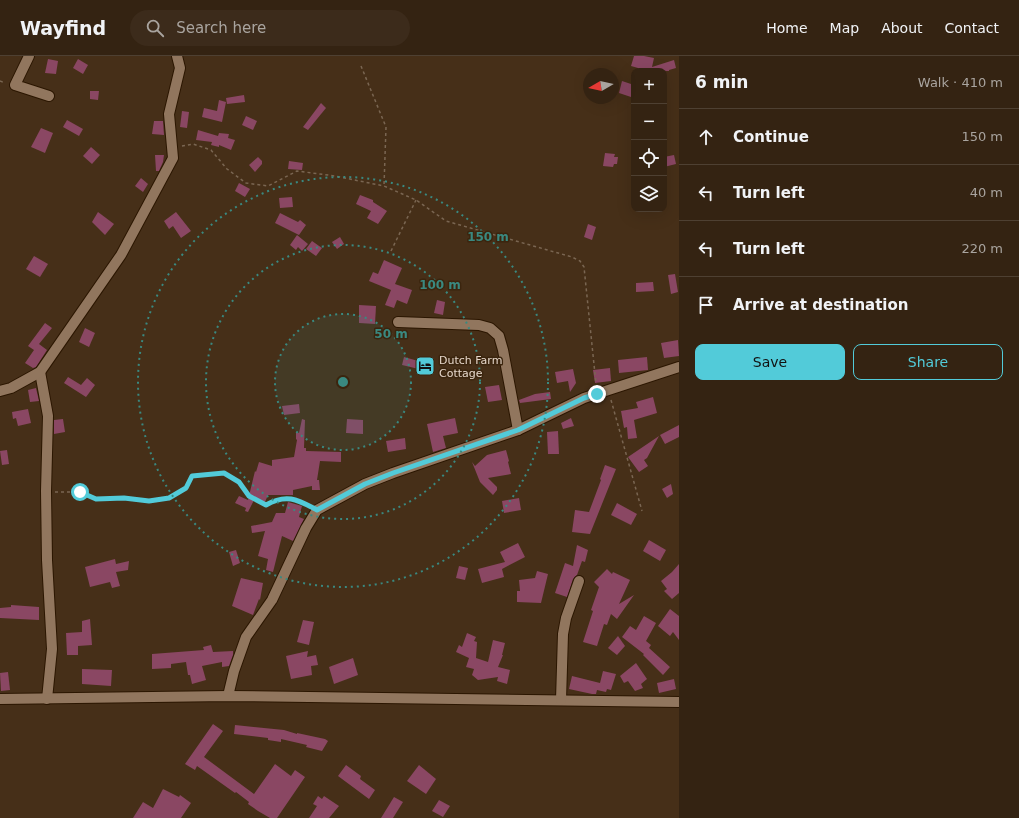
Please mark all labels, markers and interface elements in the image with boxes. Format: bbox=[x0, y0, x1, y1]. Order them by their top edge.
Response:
search box bbox=[130, 10, 410, 46]
text: Wayfind bbox=[20, 17, 106, 39]
icon: search bbox=[144, 17, 166, 39]
text: Search here bbox=[176, 19, 266, 37]
text: Home bbox=[766, 20, 808, 36]
text: Map bbox=[830, 20, 859, 36]
text: About bbox=[881, 20, 923, 36]
text: Contact bbox=[945, 20, 999, 36]
north arrow bbox=[583, 68, 619, 104]
map controls bbox=[631, 68, 667, 212]
button: + bbox=[631, 68, 667, 104]
text: 6 min bbox=[695, 72, 748, 92]
text: Walk · 410 m bbox=[918, 75, 1003, 90]
button: − bbox=[631, 104, 667, 140]
icon: ahead bbox=[695, 126, 717, 148]
text: Continue bbox=[733, 128, 809, 146]
text: 150 m bbox=[961, 129, 1003, 144]
button: locate bbox=[631, 140, 667, 176]
button: layers bbox=[631, 176, 667, 212]
icon: left bbox=[695, 182, 717, 204]
text: Turn left bbox=[733, 184, 805, 202]
text: 40 m bbox=[970, 185, 1003, 200]
text: 150 m bbox=[467, 230, 509, 244]
icon: left bbox=[695, 238, 717, 260]
text: Turn left bbox=[733, 240, 805, 258]
text: 220 m bbox=[961, 241, 1003, 256]
text: 100 m bbox=[419, 278, 461, 292]
icon: arrive bbox=[695, 294, 717, 316]
text: Arrive at destination bbox=[733, 296, 908, 314]
text: 50 m bbox=[374, 327, 408, 341]
button: Save bbox=[695, 344, 845, 380]
button: Share bbox=[853, 344, 1003, 380]
place label: Dutch Farm Cottage bbox=[439, 354, 502, 380]
hotel icon: Dutch Farm Cottage bbox=[414, 355, 436, 377]
centre of rings bbox=[336, 375, 350, 389]
route end bbox=[588, 385, 606, 403]
route start bbox=[71, 483, 89, 501]

